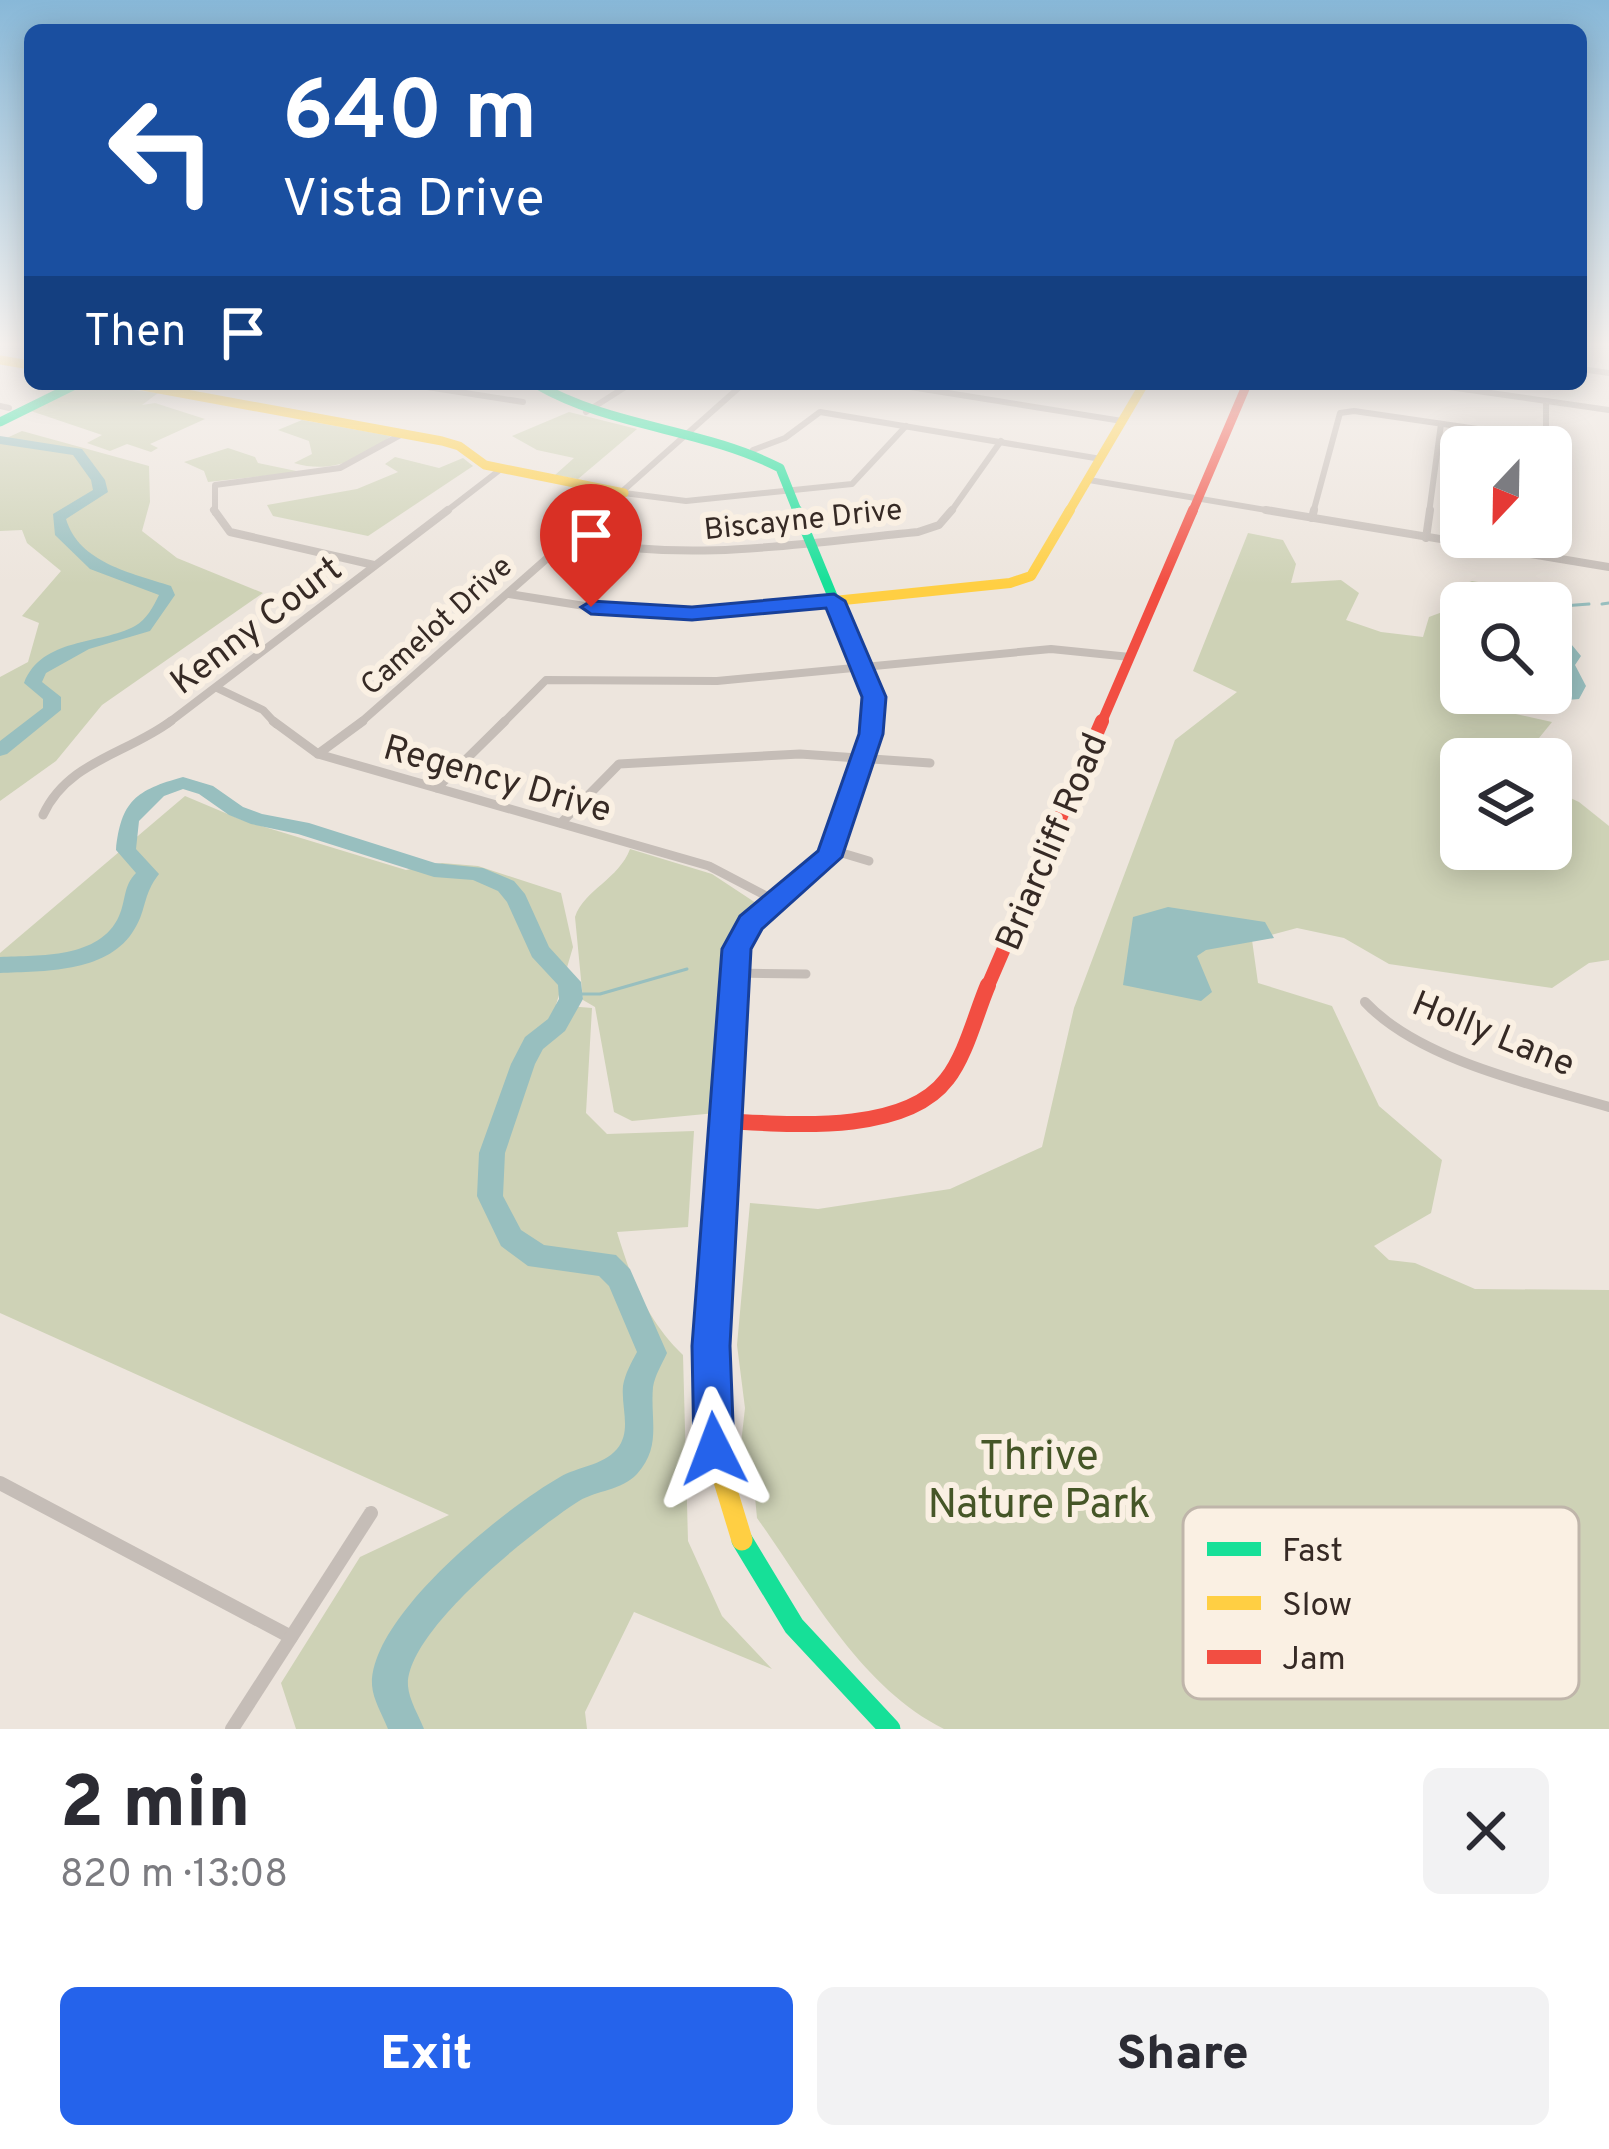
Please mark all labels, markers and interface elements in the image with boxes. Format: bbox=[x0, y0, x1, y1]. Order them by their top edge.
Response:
text: 640 m bbox=[282, 63, 537, 169]
icon: left bbox=[84, 72, 240, 228]
text: Vista Drive bbox=[282, 167, 545, 236]
icon: arrive bbox=[210, 300, 276, 366]
text: Then bbox=[84, 305, 186, 362]
north arrow bbox=[1440, 426, 1572, 558]
map controls bbox=[1440, 426, 1572, 870]
pin bbox=[540, 484, 642, 607]
street label: Biscayne Drive bbox=[702, 493, 904, 550]
icon: arrive bbox=[558, 502, 624, 568]
street label: Kenny Court bbox=[162, 548, 352, 707]
street label: Camelot Drive bbox=[354, 549, 521, 705]
button: search bbox=[1440, 582, 1572, 714]
street label: Regency Drive bbox=[378, 726, 616, 835]
street label: Briarcliff Road bbox=[987, 727, 1120, 958]
button: layers bbox=[1440, 738, 1572, 870]
street label: Holly Lane bbox=[1404, 982, 1581, 1089]
position arrow bbox=[651, 1386, 777, 1512]
park label: Thrive Nature Park bbox=[927, 1432, 1151, 1533]
legend bbox=[1183, 1507, 1579, 1699]
text: Fast bbox=[1282, 1532, 1343, 1574]
text: Slow bbox=[1282, 1586, 1352, 1628]
text: Jam bbox=[1282, 1640, 1346, 1682]
text: 2 min bbox=[60, 1761, 250, 1853]
button: close bbox=[1423, 1768, 1549, 1894]
text: 820 m · 13:08 bbox=[60, 1852, 288, 1901]
button: Exit bbox=[60, 1987, 793, 2125]
button: Share bbox=[817, 1987, 1549, 2125]

